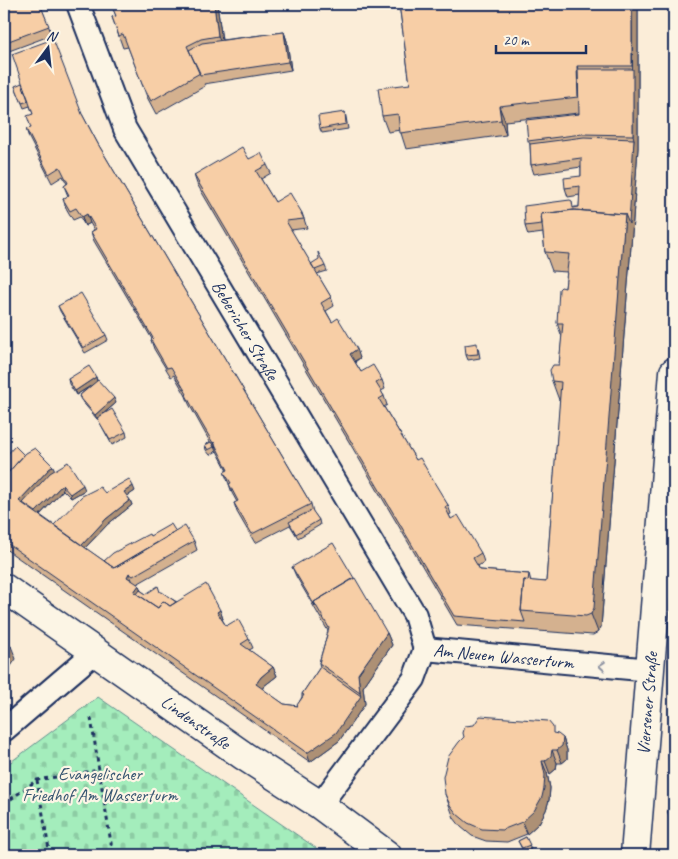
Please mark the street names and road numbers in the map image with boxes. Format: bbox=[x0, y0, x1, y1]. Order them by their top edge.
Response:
street label: Bebericher Straße bbox=[207, 277, 284, 385]
street label: Am Neuen Wasserturm bbox=[432, 639, 576, 674]
street label: Viersener Straße bbox=[632, 650, 662, 756]
street label: Lindenstraße bbox=[157, 690, 235, 755]

